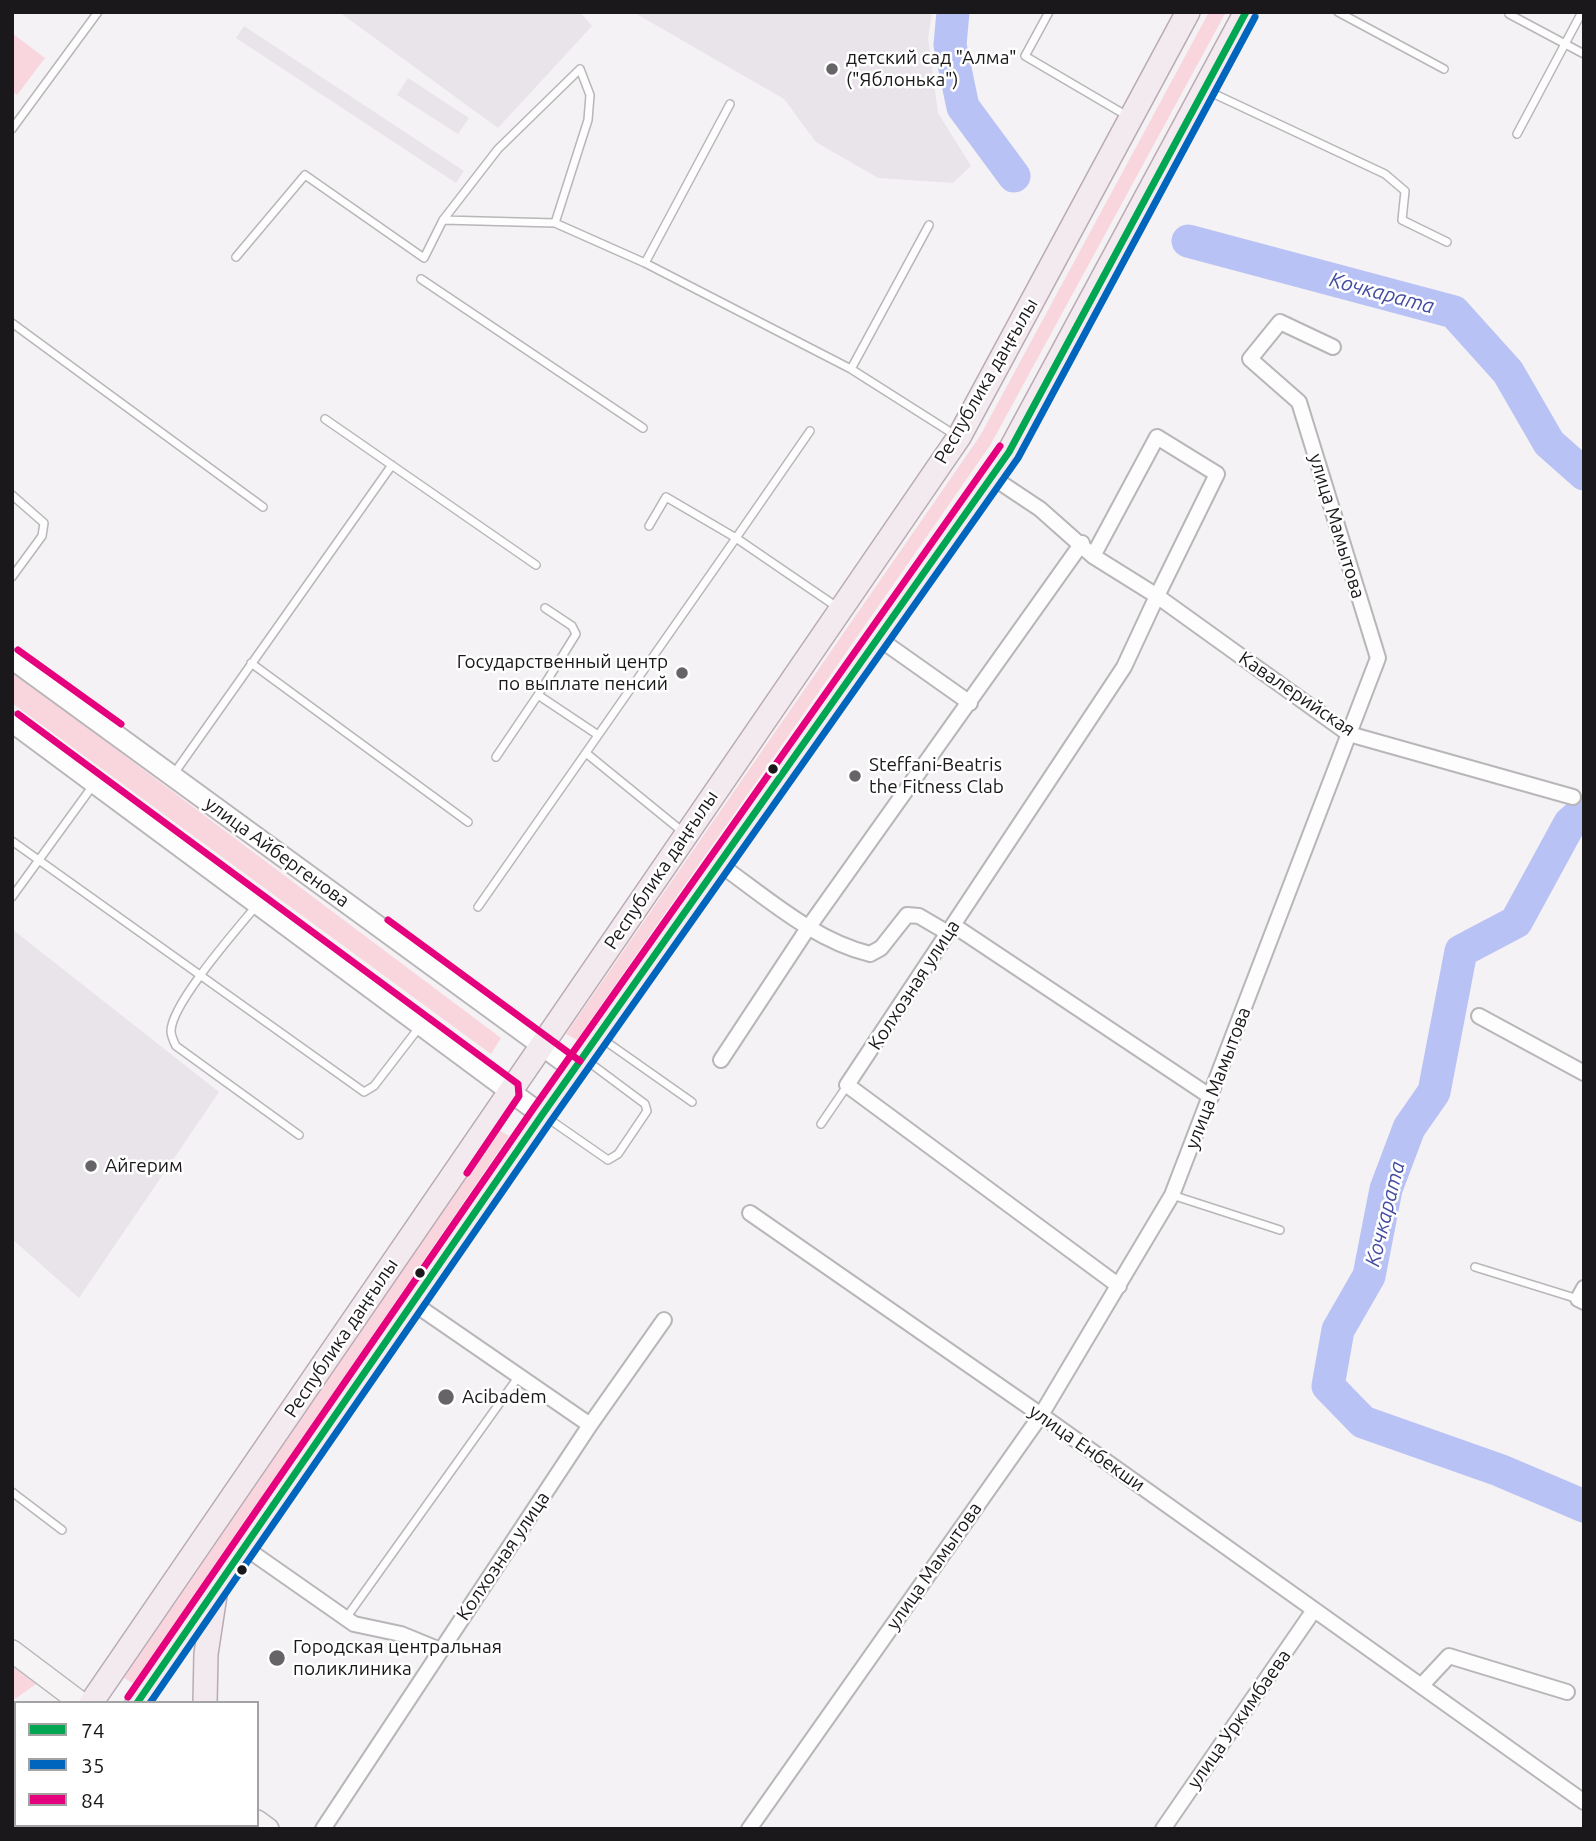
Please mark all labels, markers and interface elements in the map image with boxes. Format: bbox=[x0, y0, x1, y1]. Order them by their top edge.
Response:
place label: детский сад "Алма" ("Яблонька") bbox=[846, 47, 1017, 91]
marker: детский сад "Алма" ("Яблонька") bbox=[824, 61, 840, 77]
water label: Кочкарата bbox=[1327, 267, 1437, 319]
street label: Республика даңғылы bbox=[929, 294, 1043, 468]
street label: улица Мамытова bbox=[1304, 451, 1370, 601]
street label: Кавалерийская bbox=[1235, 647, 1359, 741]
place label: Государственный центр по выплате пенсий bbox=[457, 651, 668, 695]
marker: Государственный центр по выплате пенсий bbox=[674, 665, 690, 681]
place label: Steffani-Beatris the Fitness Clab bbox=[869, 754, 1004, 798]
unlabelled marker bbox=[766, 762, 780, 776]
marker: Steffani-Beatris the Fitness Clab bbox=[847, 768, 863, 784]
street label: Республика даңғылы bbox=[599, 786, 723, 954]
street label: улица Айбергенова bbox=[200, 792, 354, 912]
street label: Колхозная улица bbox=[863, 916, 965, 1054]
street label: улица Мамытова bbox=[1180, 1004, 1256, 1152]
place label: Айгерим bbox=[105, 1155, 183, 1177]
marker: Айгерим bbox=[83, 1158, 99, 1174]
water label: Кочкарата bbox=[1360, 1159, 1410, 1269]
street label: Республика даңғылы bbox=[279, 1254, 403, 1422]
unlabelled marker bbox=[413, 1266, 427, 1280]
place label: Acibadem bbox=[462, 1386, 547, 1408]
marker: Acibadem bbox=[436, 1387, 456, 1407]
street label: улица Енбекши bbox=[1025, 1400, 1149, 1496]
street label: Колхозная улица bbox=[451, 1487, 555, 1625]
street label: улица Мамытова bbox=[882, 1498, 986, 1634]
unlabelled marker bbox=[235, 1563, 249, 1577]
place label: Городская центральная поликлиника bbox=[293, 1636, 502, 1680]
street label: улица Уркимбаева bbox=[1182, 1645, 1296, 1793]
marker: Городская центральная поликлиника bbox=[267, 1648, 287, 1668]
legend bbox=[14, 1701, 259, 1827]
text: 74 bbox=[81, 1718, 105, 1742]
text: 35 bbox=[81, 1753, 105, 1777]
text: 84 bbox=[81, 1788, 105, 1812]

